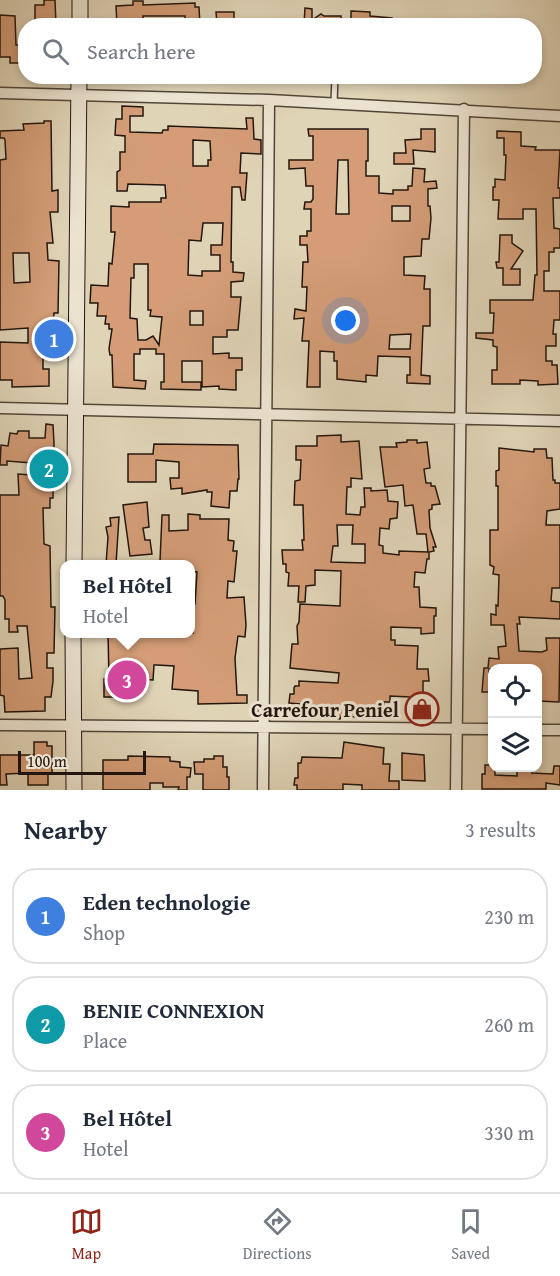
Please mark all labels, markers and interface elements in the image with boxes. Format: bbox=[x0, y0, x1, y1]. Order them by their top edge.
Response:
search box bbox=[18, 18, 542, 84]
icon: search bbox=[39, 35, 72, 68]
text: Search here bbox=[87, 35, 196, 67]
your location bbox=[331, 306, 360, 335]
pin: 1 bbox=[34, 316, 74, 362]
pin: 2 bbox=[29, 446, 68, 492]
popup bbox=[60, 560, 195, 638]
text: Bel Hôtel bbox=[83, 569, 172, 601]
text: Hotel bbox=[83, 601, 129, 630]
pin: 3 bbox=[108, 658, 146, 702]
map controls bbox=[488, 664, 542, 772]
button: locate bbox=[488, 664, 542, 718]
shop icon: Carrefour Peniel bbox=[404, 691, 440, 727]
place label: Carrefour Peniel bbox=[251, 695, 399, 724]
button: layers bbox=[488, 718, 542, 772]
scale bar bbox=[18, 748, 146, 776]
text: 100 m bbox=[27, 749, 67, 773]
text: Nearby bbox=[24, 810, 107, 849]
text: 3 results bbox=[465, 815, 536, 844]
text: Eden technologie bbox=[83, 886, 250, 918]
text: 1 bbox=[40, 902, 51, 931]
text: 230 m bbox=[484, 902, 534, 931]
text: Shop bbox=[83, 918, 125, 947]
text: BENIE CONNEXION bbox=[83, 994, 265, 1026]
text: 2 bbox=[40, 1010, 51, 1039]
text: 260 m bbox=[484, 1010, 534, 1039]
text: Place bbox=[83, 1026, 127, 1055]
text: Bel Hôtel bbox=[83, 1102, 172, 1134]
text: 3 bbox=[40, 1118, 51, 1147]
text: 330 m bbox=[484, 1118, 534, 1147]
text: Hotel bbox=[83, 1134, 129, 1163]
tab: Map bbox=[70, 1205, 103, 1265]
tab: Directions bbox=[243, 1205, 312, 1265]
tab: Saved bbox=[451, 1205, 490, 1265]

